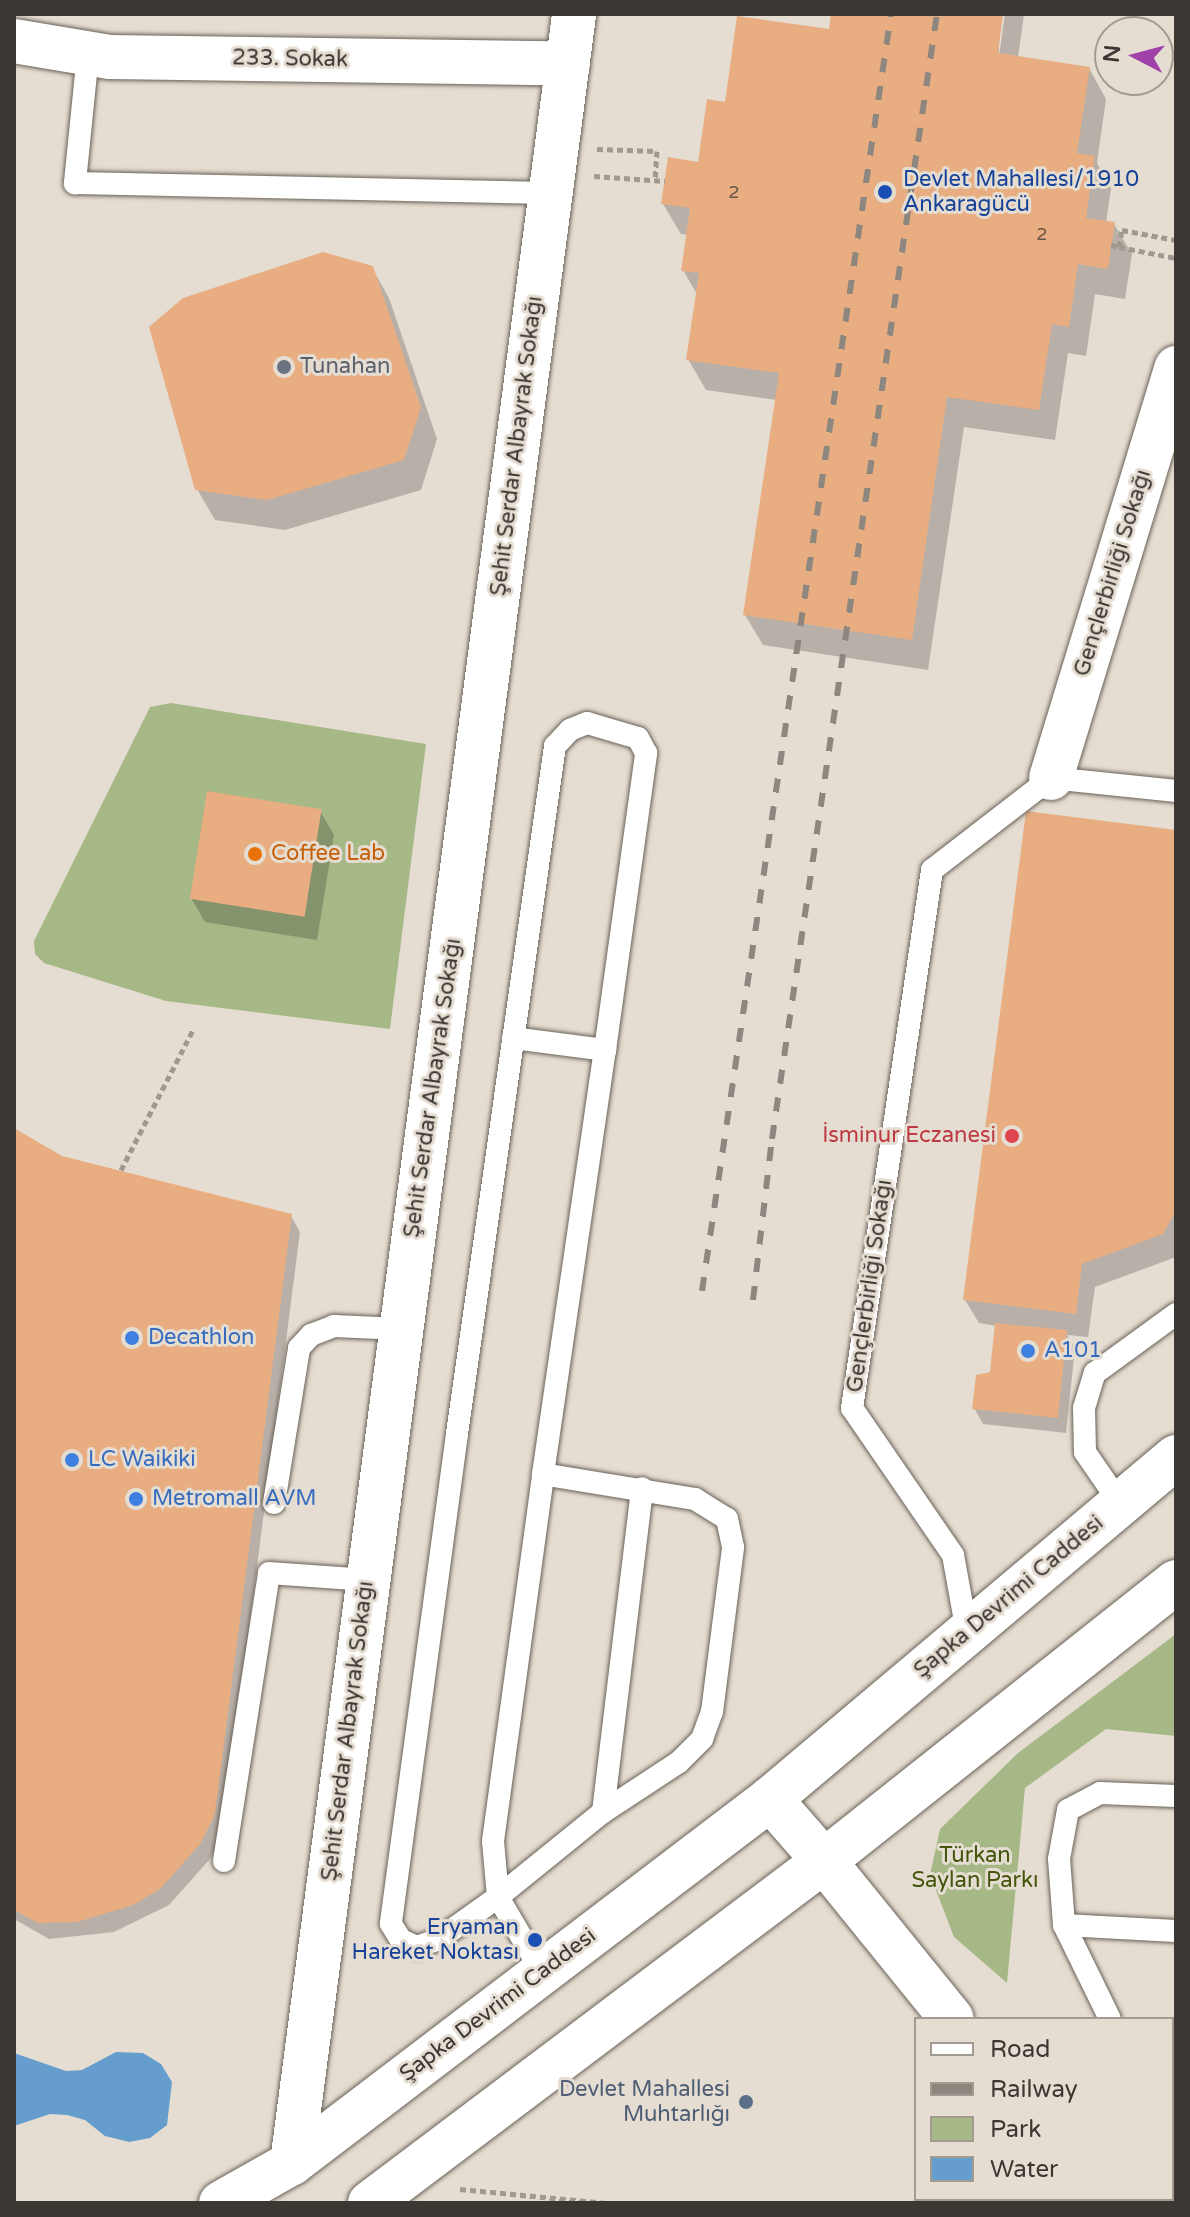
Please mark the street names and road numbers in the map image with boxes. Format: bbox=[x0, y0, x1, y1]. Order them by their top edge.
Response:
street label: 233. Sokak bbox=[232, 45, 348, 73]
street label: Şehit Serdar Albayrak Sokağı bbox=[485, 294, 549, 598]
street label: Gençlerbirliği Sokağı bbox=[1069, 466, 1157, 680]
street label: Şehit Serdar Albayrak Sokağı bbox=[399, 937, 467, 1239]
street label: Gençlerbirliği Sokağı bbox=[842, 1178, 898, 1394]
street label: Şapka Devrimi Caddesi bbox=[909, 1510, 1109, 1684]
street label: Şehit Serdar Albayrak Sokağı bbox=[316, 1579, 380, 1883]
street label: Şapka Devrimi Caddesi bbox=[395, 1923, 601, 2087]

